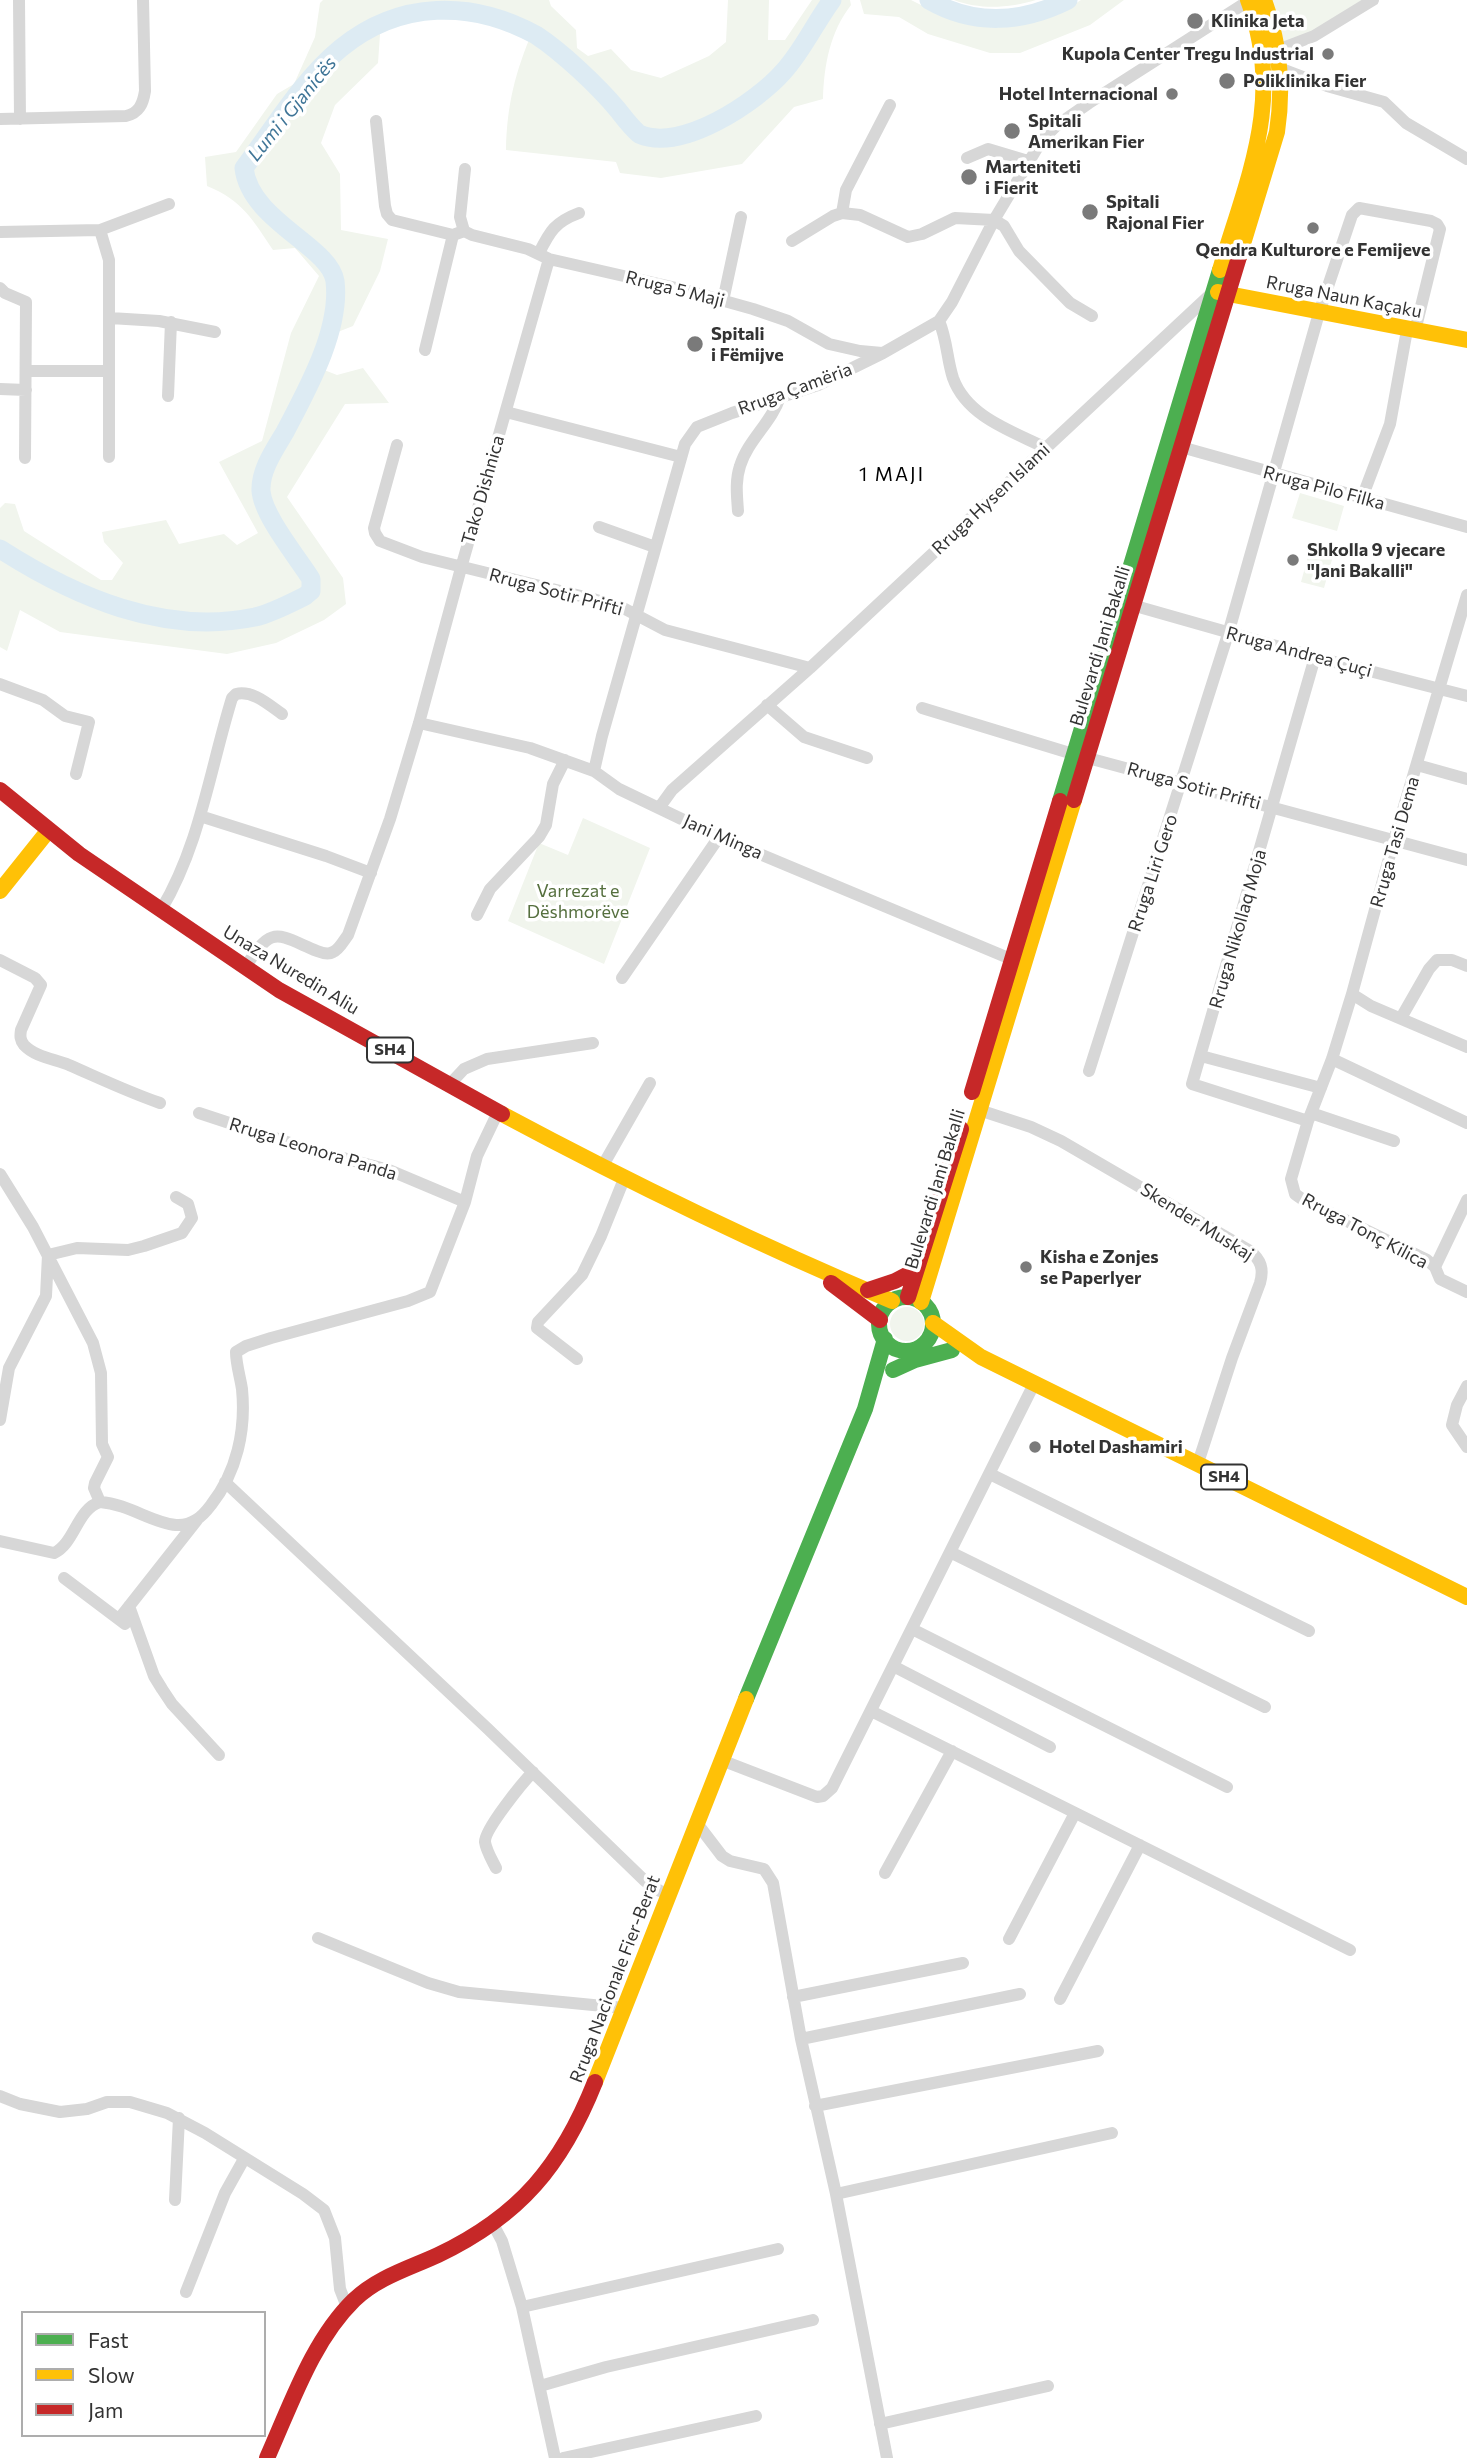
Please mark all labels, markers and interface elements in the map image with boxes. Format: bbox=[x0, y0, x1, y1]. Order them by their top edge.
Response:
place label: Klinika Jeta bbox=[1211, 10, 1304, 32]
marker: Klinika Jeta bbox=[1185, 11, 1205, 31]
place label: Kupola Center Tregu Industrial bbox=[1062, 43, 1314, 65]
marker: Kupola Center Tregu Industrial bbox=[1320, 46, 1336, 62]
water label: Lumi i Gjanicës bbox=[243, 52, 341, 166]
place label: Poliklinika Fier bbox=[1243, 70, 1366, 92]
marker: Poliklinika Fier bbox=[1217, 71, 1237, 91]
place label: Hotel Internacional bbox=[999, 83, 1158, 105]
marker: Hotel Internacional bbox=[1164, 86, 1180, 102]
place label: Spitali Amerikan Fier bbox=[1028, 110, 1145, 152]
marker: Spitali Amerikan Fier bbox=[1002, 121, 1022, 141]
place label: Marteniteti i Fierit bbox=[985, 156, 1081, 198]
marker: Marteniteti i Fierit bbox=[959, 167, 979, 187]
place label: Spitali Rajonal Fier bbox=[1106, 191, 1204, 234]
marker: Spitali Rajonal Fier bbox=[1080, 202, 1100, 222]
marker: Qendra Kulturore e Femijeve bbox=[1305, 220, 1321, 236]
place label: Qendra Kulturore e Femijeve bbox=[1196, 239, 1430, 261]
street label: Rruga 5 Maji bbox=[623, 266, 727, 312]
street label: Rruga Naun Kaçaku bbox=[1264, 271, 1424, 323]
place label: Spitali i Fëmijve bbox=[711, 323, 784, 366]
marker: Spitali i Fëmijve bbox=[685, 334, 705, 354]
street label: Rruga Çamëria bbox=[735, 358, 855, 420]
street label: Tako Dishnica bbox=[457, 433, 509, 547]
street label: Rruga Hysen Islami bbox=[928, 439, 1054, 559]
street label: Rruga Pilo Filka bbox=[1261, 461, 1387, 515]
district label: 1 MAJI bbox=[860, 464, 924, 486]
place label: Shkolla 9 vjecare "Jani Bakalli" bbox=[1307, 539, 1445, 582]
marker: Shkolla 9 vjecare "Jani Bakalli" bbox=[1285, 552, 1301, 568]
street label: Bulevardi Jani Bakalli bbox=[1065, 563, 1135, 729]
street label: Rruga Sotir Prifti bbox=[487, 564, 625, 620]
street label: Rruga Andrea Çuçi bbox=[1224, 622, 1374, 682]
street label: Rruga Sotir Prifti bbox=[1125, 758, 1263, 814]
street label: Rruga Tasi Dema bbox=[1366, 774, 1424, 910]
street label: Jani Minga bbox=[680, 810, 766, 864]
street label: Rruga Liri Gero bbox=[1124, 812, 1182, 934]
street label: Rruga Nikollaq Moja bbox=[1205, 847, 1271, 1011]
park label: Varrezat e Dëshmorëve bbox=[527, 880, 629, 922]
street label: Unaza Nuredin Aliu bbox=[219, 921, 363, 1019]
road number: SH4 bbox=[367, 1038, 413, 1062]
street label: Bulevardi Jani Bakalli bbox=[900, 1106, 970, 1272]
street label: Rruga Leonora Panda bbox=[227, 1113, 399, 1185]
street label: Skender Muskaj bbox=[1136, 1179, 1258, 1265]
street label: Rruga Tonç Kilica bbox=[1298, 1189, 1432, 1273]
place label: Kisha e Zonjes se Paperlyer bbox=[1040, 1246, 1159, 1288]
marker: Kisha e Zonjes se Paperlyer bbox=[1018, 1259, 1034, 1275]
place label: Hotel Dashamiri bbox=[1049, 1436, 1183, 1458]
marker: Hotel Dashamiri bbox=[1027, 1439, 1043, 1455]
road number: SH4 bbox=[1201, 1464, 1247, 1490]
street label: Rruga Nacionale Fier-Berat bbox=[565, 1872, 665, 2086]
legend bbox=[21, 2311, 266, 2437]
text: Fast bbox=[88, 2327, 129, 2352]
text: Slow bbox=[88, 2362, 135, 2387]
text: Jam bbox=[88, 2397, 123, 2422]

